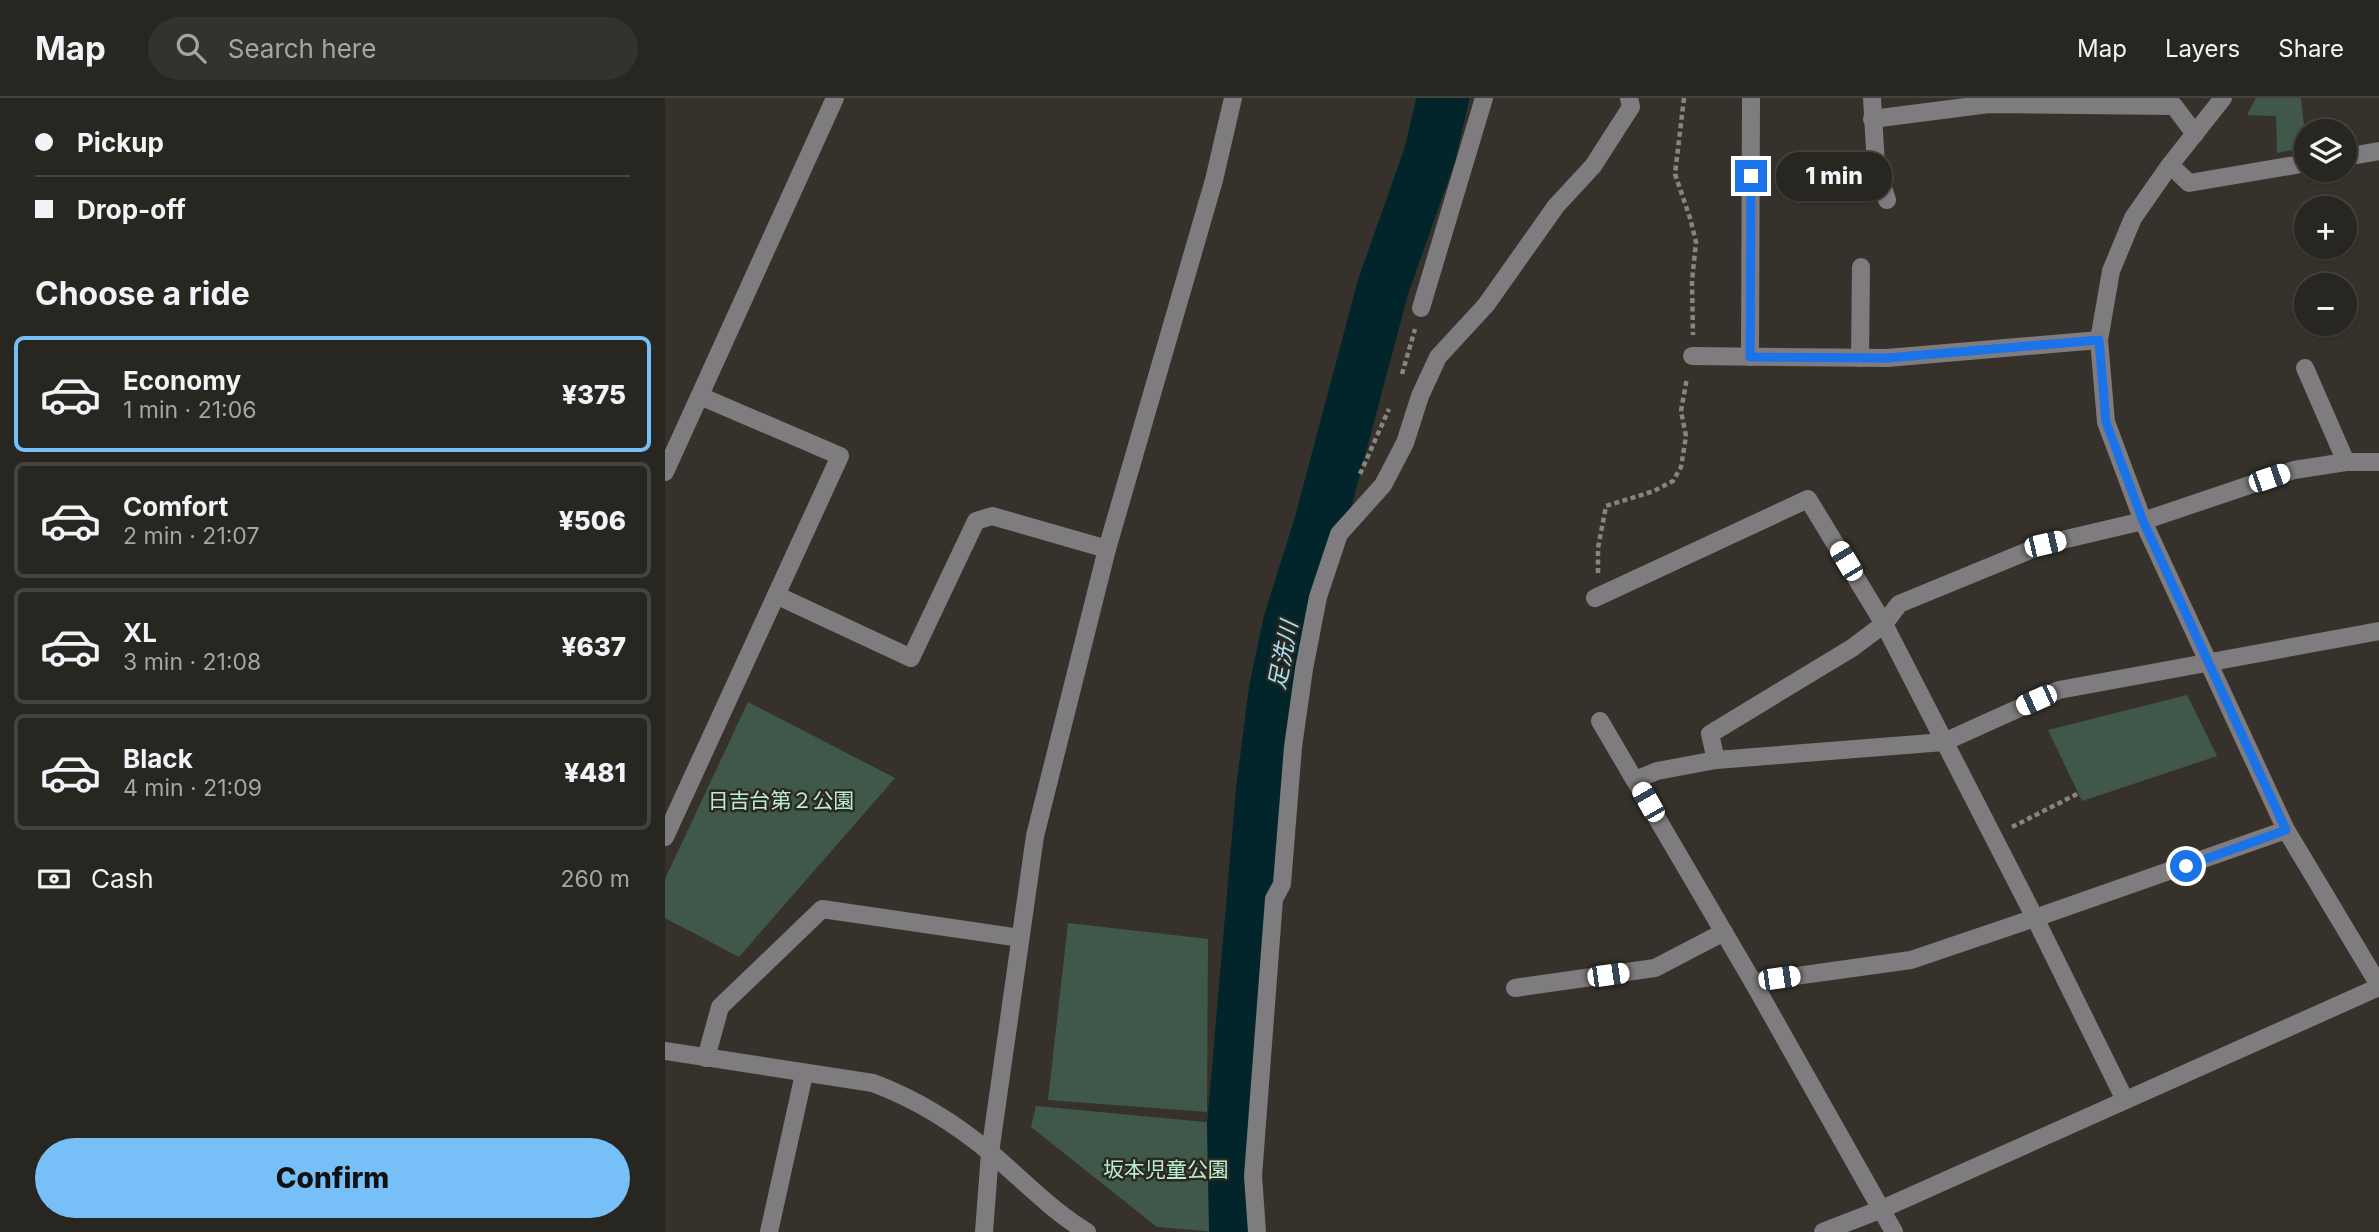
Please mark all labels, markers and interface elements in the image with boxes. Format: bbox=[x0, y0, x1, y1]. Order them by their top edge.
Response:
search box bbox=[148, 17, 638, 80]
text: Map bbox=[35, 28, 106, 68]
icon: search bbox=[172, 29, 210, 67]
text: Search here bbox=[228, 33, 376, 64]
text: Map bbox=[2077, 34, 2127, 63]
text: Layers bbox=[2165, 34, 2240, 63]
text: Share bbox=[2278, 34, 2344, 63]
map controls bbox=[2294, 119, 2357, 336]
button: layers bbox=[2294, 119, 2357, 182]
text: Pickup bbox=[77, 127, 164, 158]
callout: 1 min bbox=[1775, 152, 1891, 200]
route end bbox=[1735, 160, 1767, 192]
text: 1 min bbox=[1805, 162, 1863, 190]
text: Drop-off bbox=[77, 194, 186, 225]
button: + bbox=[2294, 196, 2357, 259]
button: − bbox=[2294, 273, 2357, 336]
text: Choose a ride bbox=[35, 274, 250, 313]
icon: car bbox=[39, 363, 102, 426]
text: Economy bbox=[123, 365, 241, 396]
text: ¥375 bbox=[562, 379, 626, 410]
text: 1 min · 21:06 bbox=[123, 396, 256, 424]
car bbox=[2246, 461, 2293, 495]
icon: car bbox=[39, 489, 102, 552]
text: Comfort bbox=[123, 491, 228, 522]
text: ¥506 bbox=[559, 505, 626, 536]
text: 2 min · 21:07 bbox=[123, 522, 259, 550]
car bbox=[2023, 529, 2068, 559]
car bbox=[1827, 538, 1866, 584]
icon: car bbox=[39, 615, 102, 678]
water label: 足洗川 bbox=[1263, 616, 1304, 692]
text: XL bbox=[123, 617, 157, 648]
text: ¥637 bbox=[561, 631, 626, 662]
text: 3 min · 21:08 bbox=[123, 648, 261, 676]
car bbox=[2013, 682, 2060, 718]
icon: car bbox=[39, 741, 102, 804]
text: Black bbox=[123, 743, 193, 774]
text: ¥481 bbox=[564, 757, 626, 788]
text: 4 min · 21:09 bbox=[123, 774, 262, 802]
car bbox=[1629, 779, 1668, 825]
park label: 日吉台第２公園 bbox=[708, 788, 855, 813]
route start bbox=[2170, 850, 2202, 882]
icon: cash bbox=[35, 860, 73, 898]
text: Cash bbox=[91, 863, 154, 894]
text: 260 m bbox=[561, 865, 630, 893]
car bbox=[1586, 962, 1631, 988]
car bbox=[1757, 965, 1802, 991]
button: Confirm bbox=[35, 1138, 630, 1218]
park label: 坂本児童公園 bbox=[1103, 1157, 1229, 1182]

